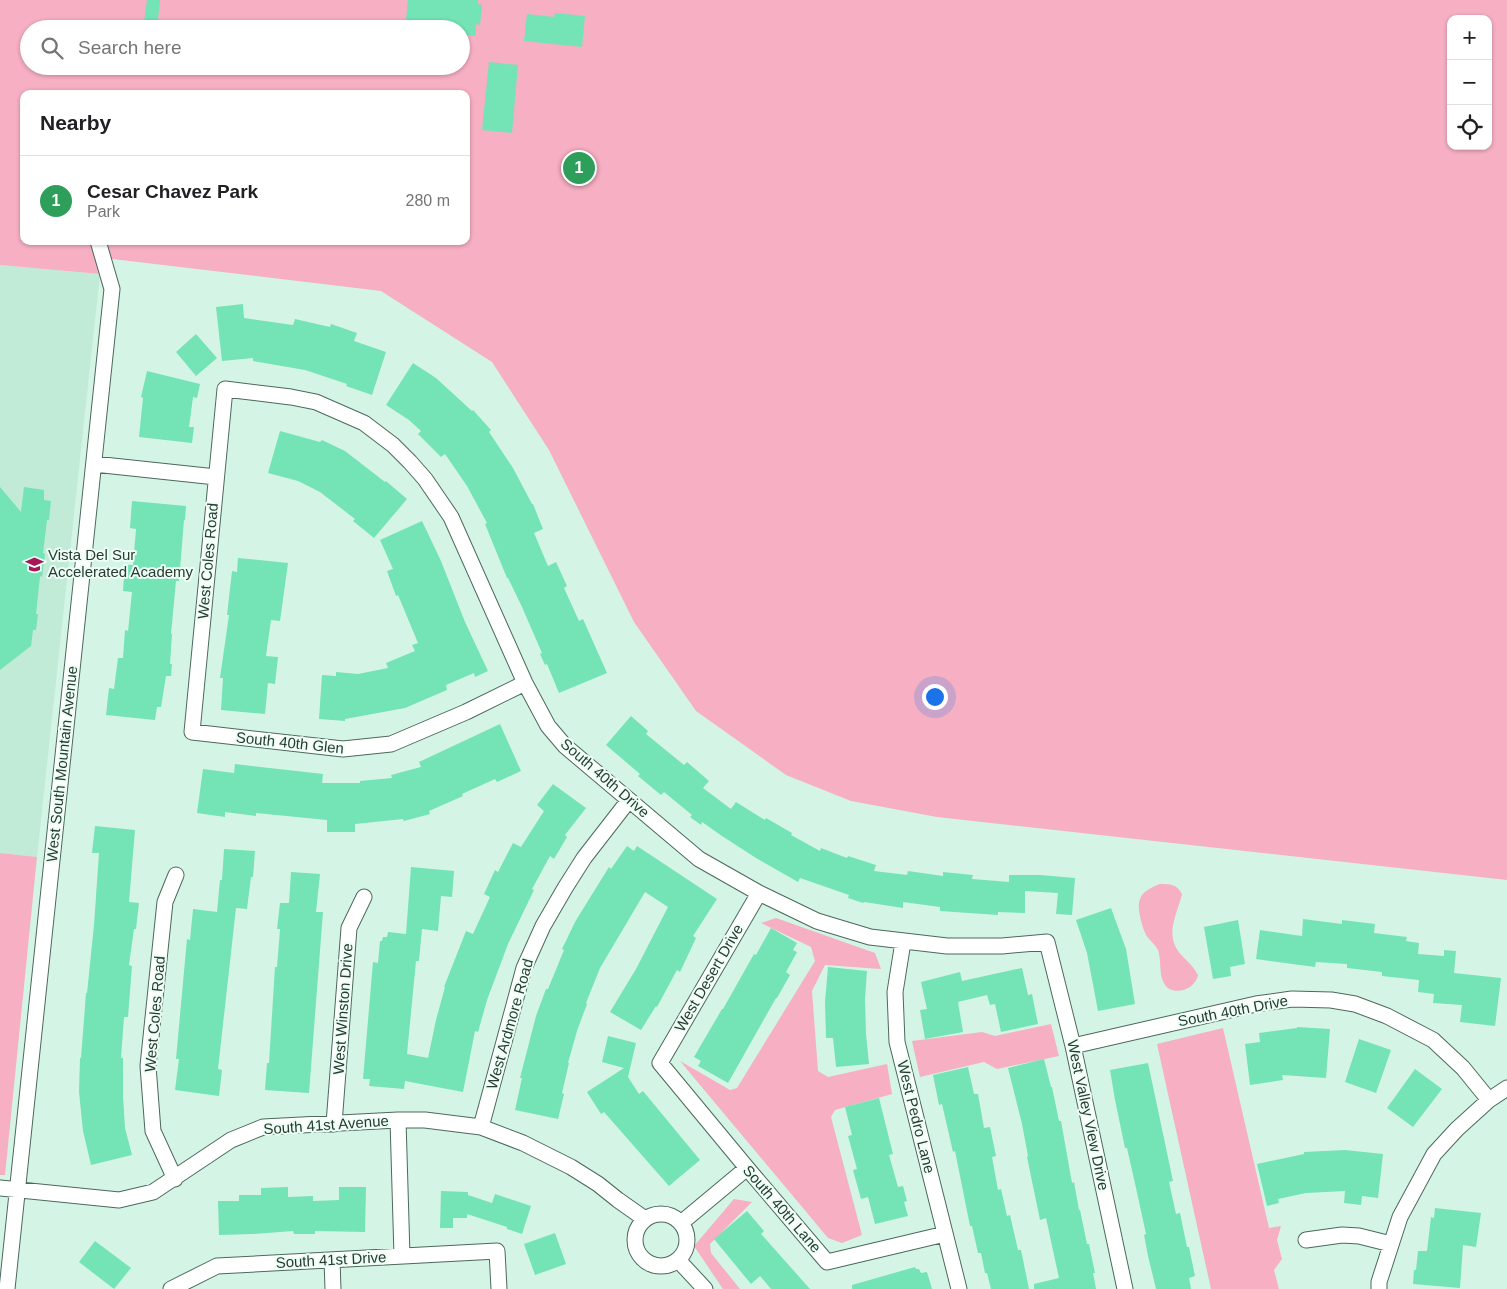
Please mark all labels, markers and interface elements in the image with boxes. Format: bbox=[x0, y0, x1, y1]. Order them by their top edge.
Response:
map controls bbox=[1447, 15, 1492, 150]
button: + bbox=[1447, 15, 1492, 60]
search box bbox=[20, 20, 470, 75]
icon: search bbox=[38, 34, 66, 62]
text: Search here bbox=[78, 37, 182, 58]
button: − bbox=[1447, 60, 1492, 105]
button: locate bbox=[1447, 105, 1492, 150]
text: Nearby bbox=[40, 111, 111, 134]
pin: 1 bbox=[563, 149, 595, 187]
text: Cesar Chavez Park bbox=[87, 181, 258, 202]
text: 1 bbox=[52, 192, 60, 209]
text: 280 m bbox=[406, 192, 450, 209]
text: Park bbox=[87, 203, 120, 220]
street label: West Coles Road bbox=[194, 502, 221, 620]
place label: Vista Del Sur Accelerated Academy bbox=[48, 546, 194, 580]
school or university icon: Vista Del Sur Accelerated Academy bbox=[24, 554, 44, 574]
street label: West South Mountain Avenue bbox=[43, 665, 80, 863]
your location bbox=[922, 684, 948, 710]
street label: South 40th Glen bbox=[235, 728, 345, 757]
street label: South 40th Drive bbox=[558, 735, 653, 821]
street label: West Desert Drive bbox=[671, 921, 746, 1035]
street label: West Winston Drive bbox=[329, 943, 356, 1075]
street label: West Coles Road bbox=[141, 955, 168, 1073]
street label: West Ardmore Road bbox=[483, 957, 536, 1091]
street label: South 40th Drive bbox=[1176, 992, 1289, 1030]
street label: West Valley View Drive bbox=[1064, 1038, 1113, 1192]
street label: West Pedro Lane bbox=[894, 1059, 939, 1175]
street label: South 41st Avenue bbox=[263, 1112, 389, 1137]
street label: South 40th Lane bbox=[740, 1162, 825, 1256]
street label: South 41st Drive bbox=[275, 1248, 387, 1271]

